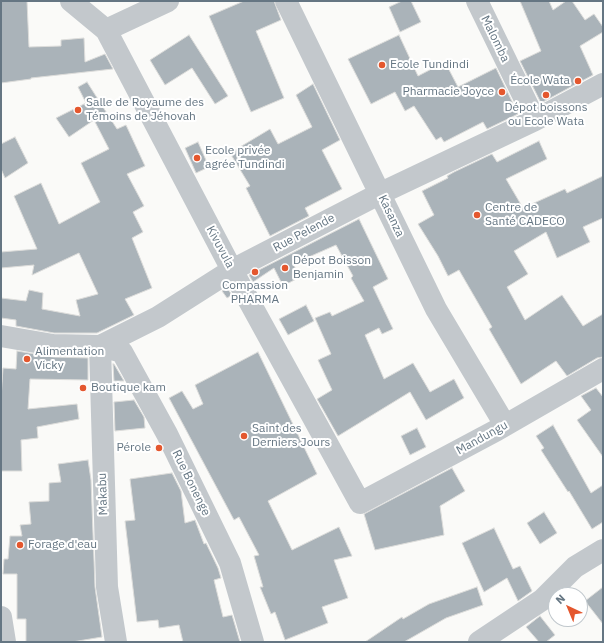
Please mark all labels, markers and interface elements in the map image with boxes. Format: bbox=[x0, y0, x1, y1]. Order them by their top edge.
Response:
street label: Malomba bbox=[478, 13, 512, 65]
place label: Ecole Tundindi bbox=[390, 58, 469, 72]
marker: Ecole Tundindi bbox=[377, 60, 387, 70]
place label: École Wata bbox=[510, 74, 570, 88]
marker: École Wata bbox=[573, 76, 583, 86]
place label: Pharmacie Joyce bbox=[403, 85, 494, 99]
marker: Pharmacie Joyce bbox=[497, 87, 507, 97]
marker: Dépot boissons ou Ecole Wata bbox=[541, 90, 551, 100]
place label: Salle de Royaume des Témoins de Jéhovah bbox=[86, 96, 204, 124]
place label: Dépot boissons ou Ecole Wata bbox=[504, 101, 588, 129]
marker: Salle de Royaume des Témoins de Jéhovah bbox=[73, 105, 83, 115]
place label: Ecole privée agrée Tundindi bbox=[205, 144, 285, 172]
marker: Ecole privée agrée Tundindi bbox=[192, 153, 202, 163]
street label: Kasanza bbox=[375, 193, 407, 239]
place label: Centre de Santé CADECO bbox=[485, 201, 565, 229]
marker: Centre de Santé CADECO bbox=[472, 210, 482, 220]
street label: Rue Pelende bbox=[271, 211, 337, 255]
street label: Kivuvula bbox=[203, 223, 237, 271]
place label: Dépot Boisson Benjamin bbox=[293, 254, 371, 282]
marker: Dépot Boisson Benjamin bbox=[280, 263, 290, 273]
marker: Compassion PHARMA bbox=[250, 267, 260, 277]
place label: Compassion PHARMA bbox=[222, 279, 288, 307]
place label: Alimentation Vicky bbox=[35, 345, 104, 373]
marker: Alimentation Vicky bbox=[22, 354, 32, 364]
place label: Boutique kam bbox=[91, 381, 166, 395]
marker: Boutique kam bbox=[78, 383, 88, 393]
street label: Mandungu bbox=[454, 418, 510, 458]
place label: Saint des Derniers Jours bbox=[252, 422, 330, 450]
marker: Saint des Derniers Jours bbox=[239, 431, 249, 441]
place label: Pérole bbox=[116, 441, 151, 455]
marker: Pérole bbox=[154, 443, 164, 453]
street label: Rue Bonenge bbox=[169, 448, 213, 518]
street label: Makabu bbox=[95, 472, 111, 516]
place label: Forage d'eau bbox=[28, 538, 97, 552]
marker: Forage d'eau bbox=[15, 540, 25, 550]
north arrow bbox=[548, 587, 588, 627]
text: N bbox=[553, 591, 568, 607]

